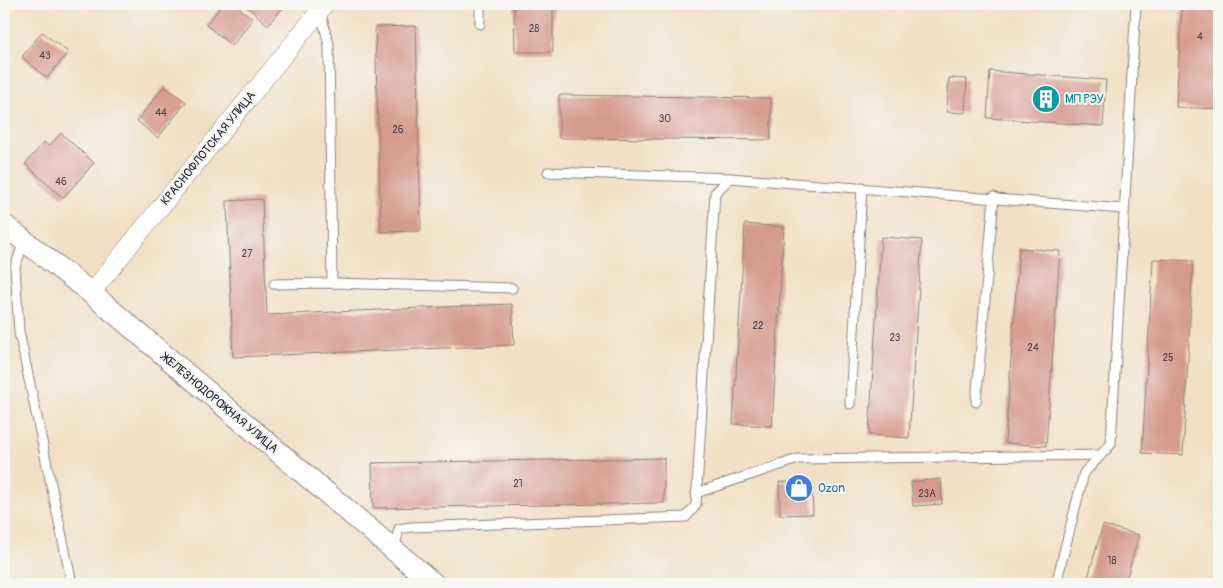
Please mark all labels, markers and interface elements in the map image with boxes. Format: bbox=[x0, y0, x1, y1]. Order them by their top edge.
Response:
house number: 28 bbox=[529, 23, 539, 35]
house number: 4 bbox=[1197, 31, 1203, 43]
house number: 43 bbox=[39, 50, 51, 62]
building icon: МП РЭУ bbox=[1031, 84, 1061, 114]
street label: КРАСНОФЛОТСКАЯ УЛИЦА bbox=[158, 88, 259, 208]
place label: МП РЭУ bbox=[1065, 92, 1104, 107]
house number: 44 bbox=[155, 107, 167, 119]
house number: 30 bbox=[659, 113, 671, 125]
house number: 26 bbox=[392, 124, 404, 136]
house number: 46 bbox=[55, 176, 67, 188]
house number: 27 bbox=[242, 248, 253, 260]
house number: 22 bbox=[752, 320, 764, 332]
house number: 23 bbox=[890, 332, 901, 344]
house number: 24 bbox=[1027, 342, 1039, 354]
street label: ЖЕЛЕЗНОДОРОЖНАЯ УЛИЦА bbox=[157, 349, 281, 457]
house number: 25 bbox=[1162, 352, 1174, 364]
shop icon: Ozon bbox=[784, 473, 814, 503]
house number: 21 bbox=[513, 478, 523, 490]
place label: Ozon bbox=[818, 481, 845, 496]
house number: 23А bbox=[918, 488, 936, 500]
house number: 18 bbox=[1108, 555, 1116, 567]

